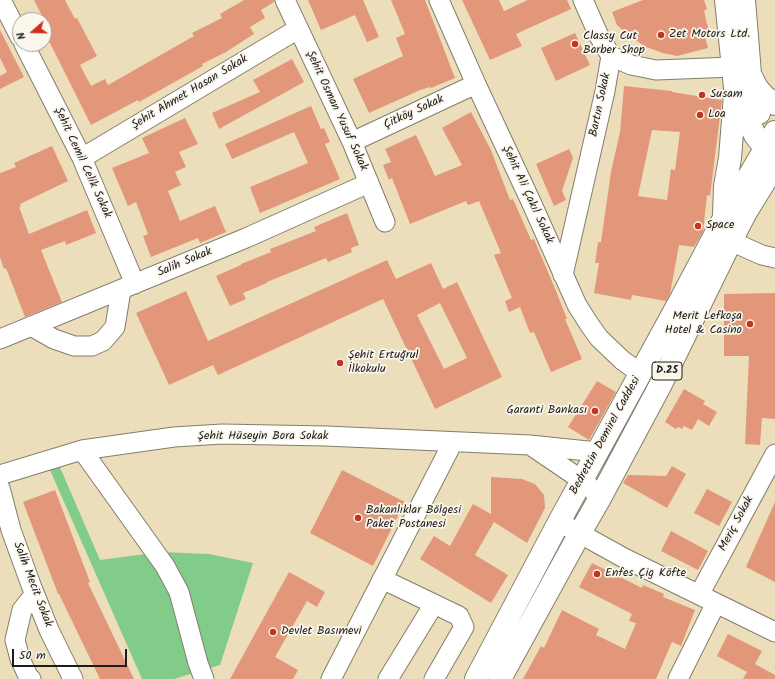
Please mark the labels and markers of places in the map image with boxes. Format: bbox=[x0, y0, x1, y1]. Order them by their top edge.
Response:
place label: Zet Motors Ltd. bbox=[669, 28, 750, 42]
place label: Classy Cut Barber Shop bbox=[583, 30, 645, 58]
marker: Zet Motors Ltd. bbox=[656, 30, 666, 40]
marker: Classy Cut Barber Shop bbox=[570, 39, 580, 49]
place label: Susam bbox=[710, 88, 742, 102]
marker: Susam bbox=[697, 90, 707, 100]
place label: Loa bbox=[708, 108, 726, 122]
marker: Loa bbox=[695, 110, 705, 120]
place label: Space bbox=[706, 219, 734, 233]
marker: Space bbox=[693, 221, 703, 231]
place label: Merit Lefkoşa Hotel & Casino bbox=[665, 310, 742, 338]
marker: Merit Lefkoşa Hotel & Casino bbox=[745, 319, 755, 329]
place label: Şehit Ertuğrul İlkokulu bbox=[348, 349, 418, 377]
marker: Şehit Ertuğrul İlkokulu bbox=[335, 358, 345, 368]
place label: Garanti Bankası bbox=[507, 404, 587, 418]
marker: Garanti Bankası bbox=[590, 406, 600, 416]
place label: Bakanlıklar Bölgesi Paket Postanesi bbox=[366, 504, 461, 532]
marker: Bakanlıklar Bölgesi Paket Postanesi bbox=[353, 513, 363, 523]
place label: Enfes Çig Köfte bbox=[605, 567, 686, 581]
marker: Enfes Çig Köfte bbox=[592, 569, 602, 579]
place label: Devlet Basımevi bbox=[281, 625, 361, 639]
marker: Devlet Basımevi bbox=[268, 627, 278, 637]

